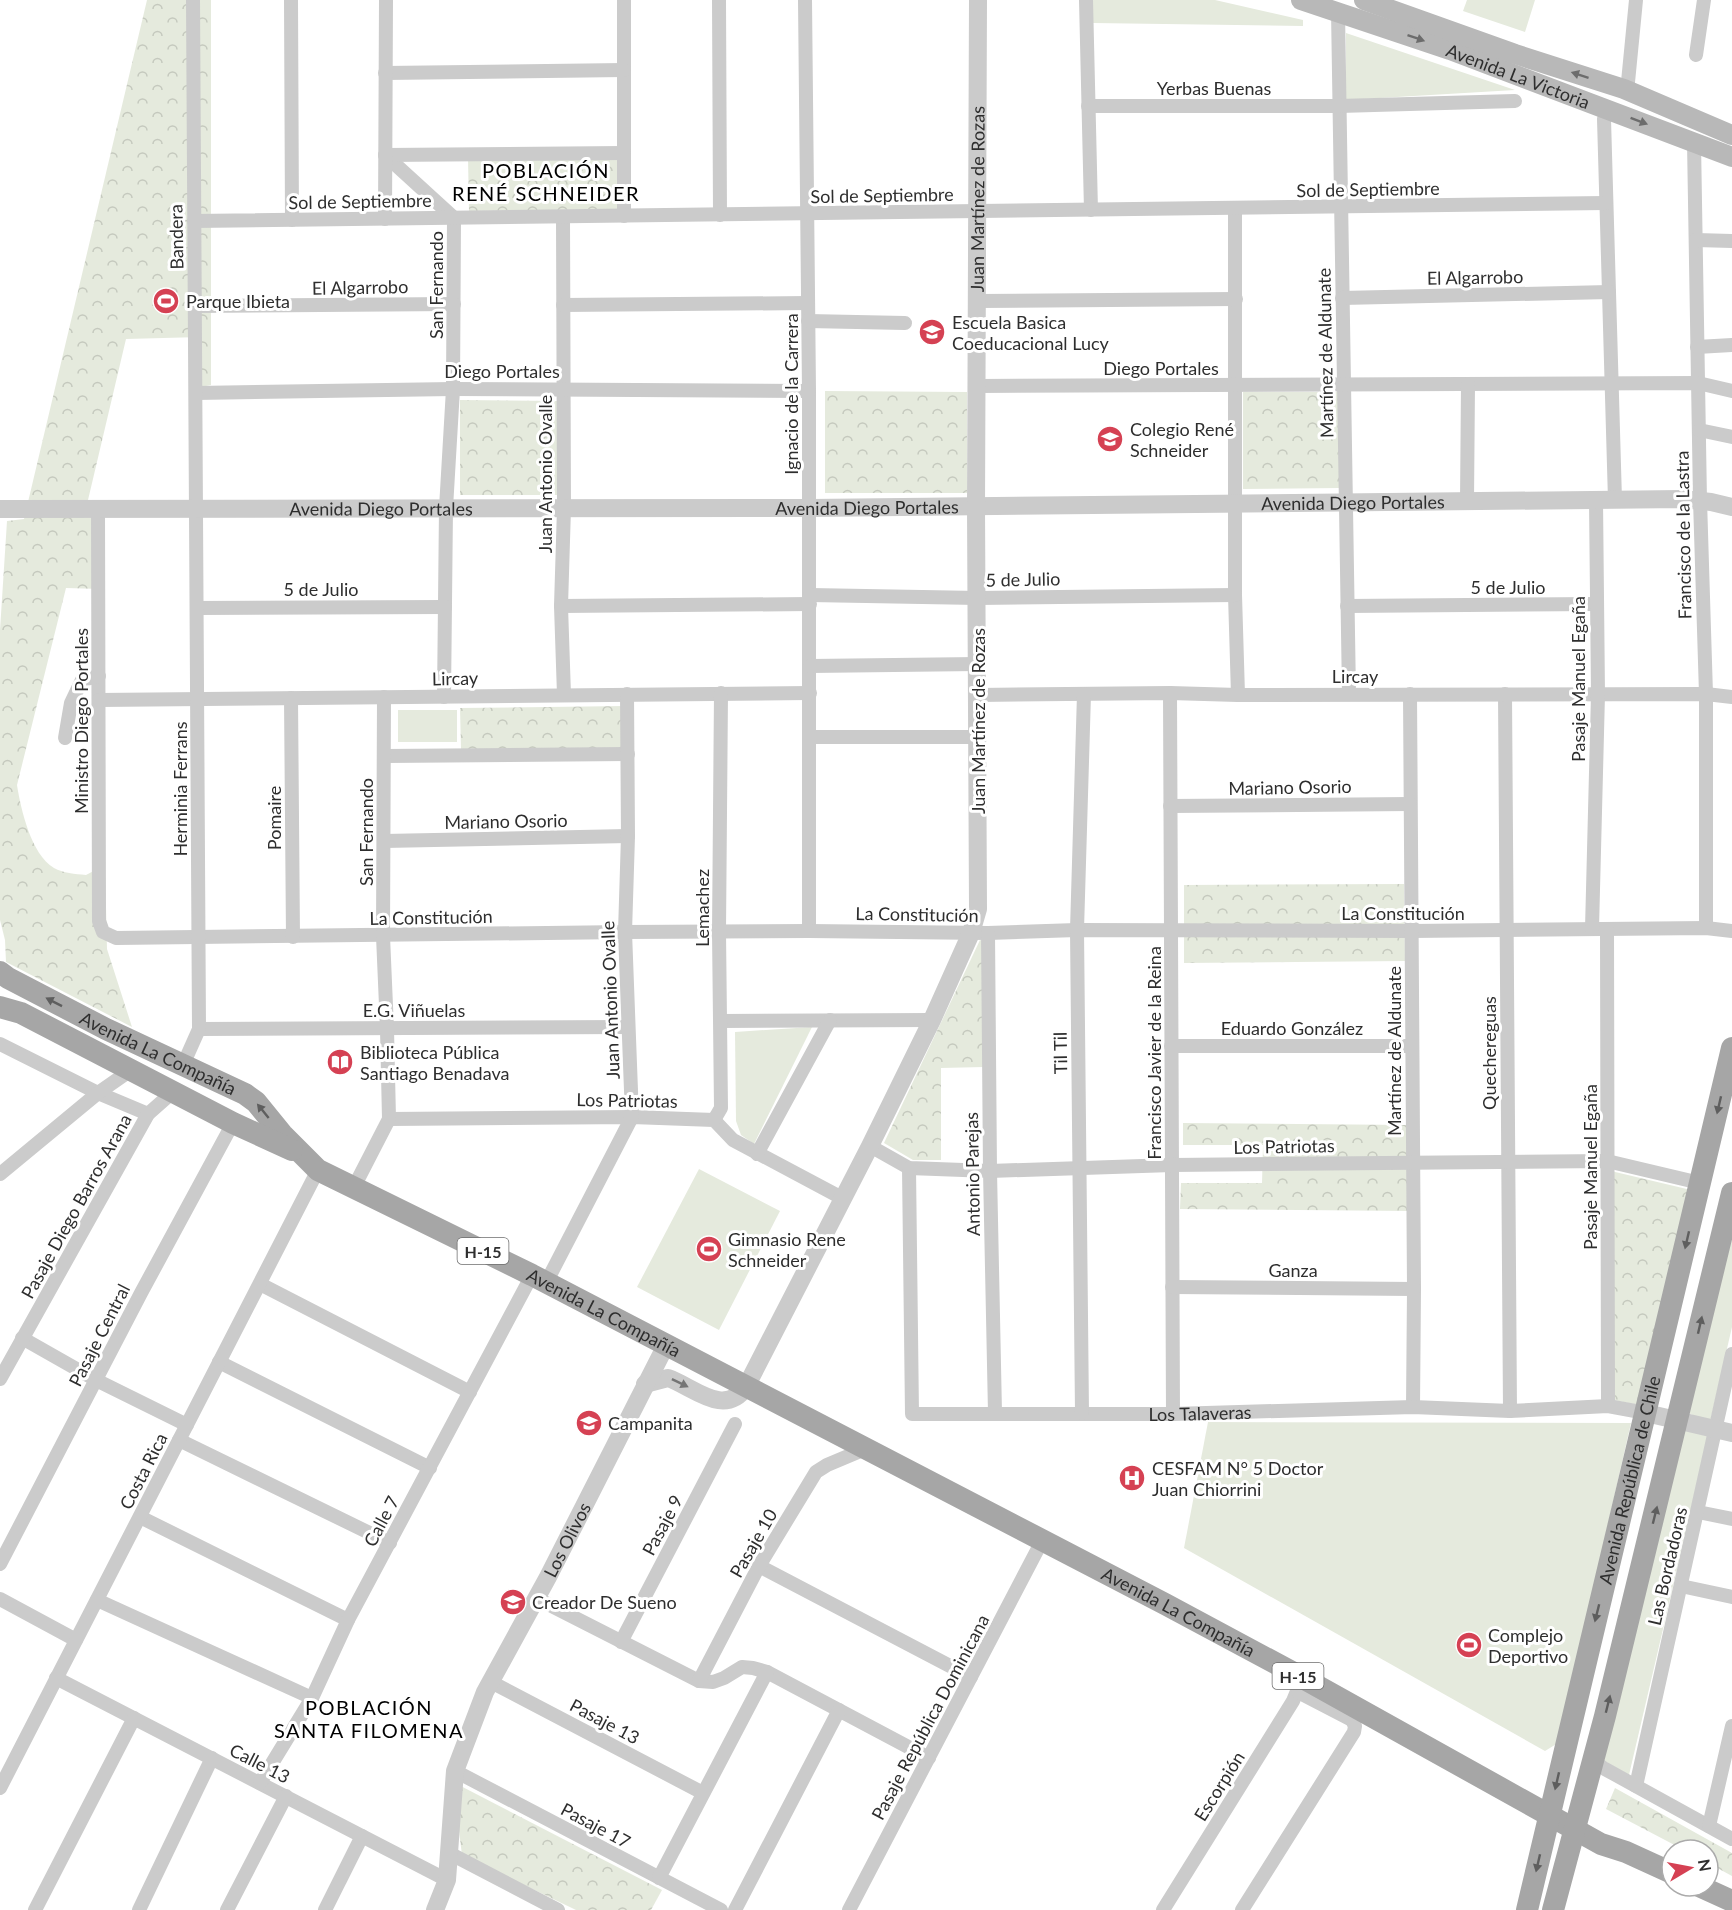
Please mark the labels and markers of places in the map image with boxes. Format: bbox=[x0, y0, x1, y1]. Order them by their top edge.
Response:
sports icon: Parque Ibieta bbox=[151, 286, 181, 316]
place label: Parque Ibieta bbox=[186, 290, 290, 312]
place label: Escuela Basica Coeducacional Lucy bbox=[952, 311, 1110, 354]
school or university icon: Escuela Basica Coeducacional Lucy bbox=[917, 317, 947, 347]
place label: Colegio René Schneider bbox=[1130, 418, 1234, 461]
school or university icon: Colegio René Schneider bbox=[1095, 424, 1125, 454]
place label: Biblioteca Pública Santiago Benadava bbox=[360, 1041, 509, 1084]
library icon: Biblioteca Pública Santiago Benadava bbox=[325, 1047, 355, 1077]
place label: Gimnasio Rene Schneider bbox=[728, 1228, 846, 1271]
sports icon: Gimnasio Rene Schneider bbox=[694, 1234, 724, 1264]
school or university icon: Campanita bbox=[574, 1408, 604, 1438]
place label: Campanita bbox=[608, 1412, 693, 1434]
place label: CESFAM N° 5 Doctor Juan Chiorrini bbox=[1152, 1457, 1324, 1500]
hospital icon: CESFAM N° 5 Doctor Juan Chiorrini bbox=[1117, 1463, 1147, 1493]
school or university icon: Creador De Sueno bbox=[498, 1587, 528, 1617]
place label: Creador De Sueno bbox=[532, 1591, 677, 1613]
place label: Complejo Deportivo bbox=[1488, 1624, 1568, 1667]
sports icon: Complejo Deportivo bbox=[1454, 1630, 1484, 1660]

